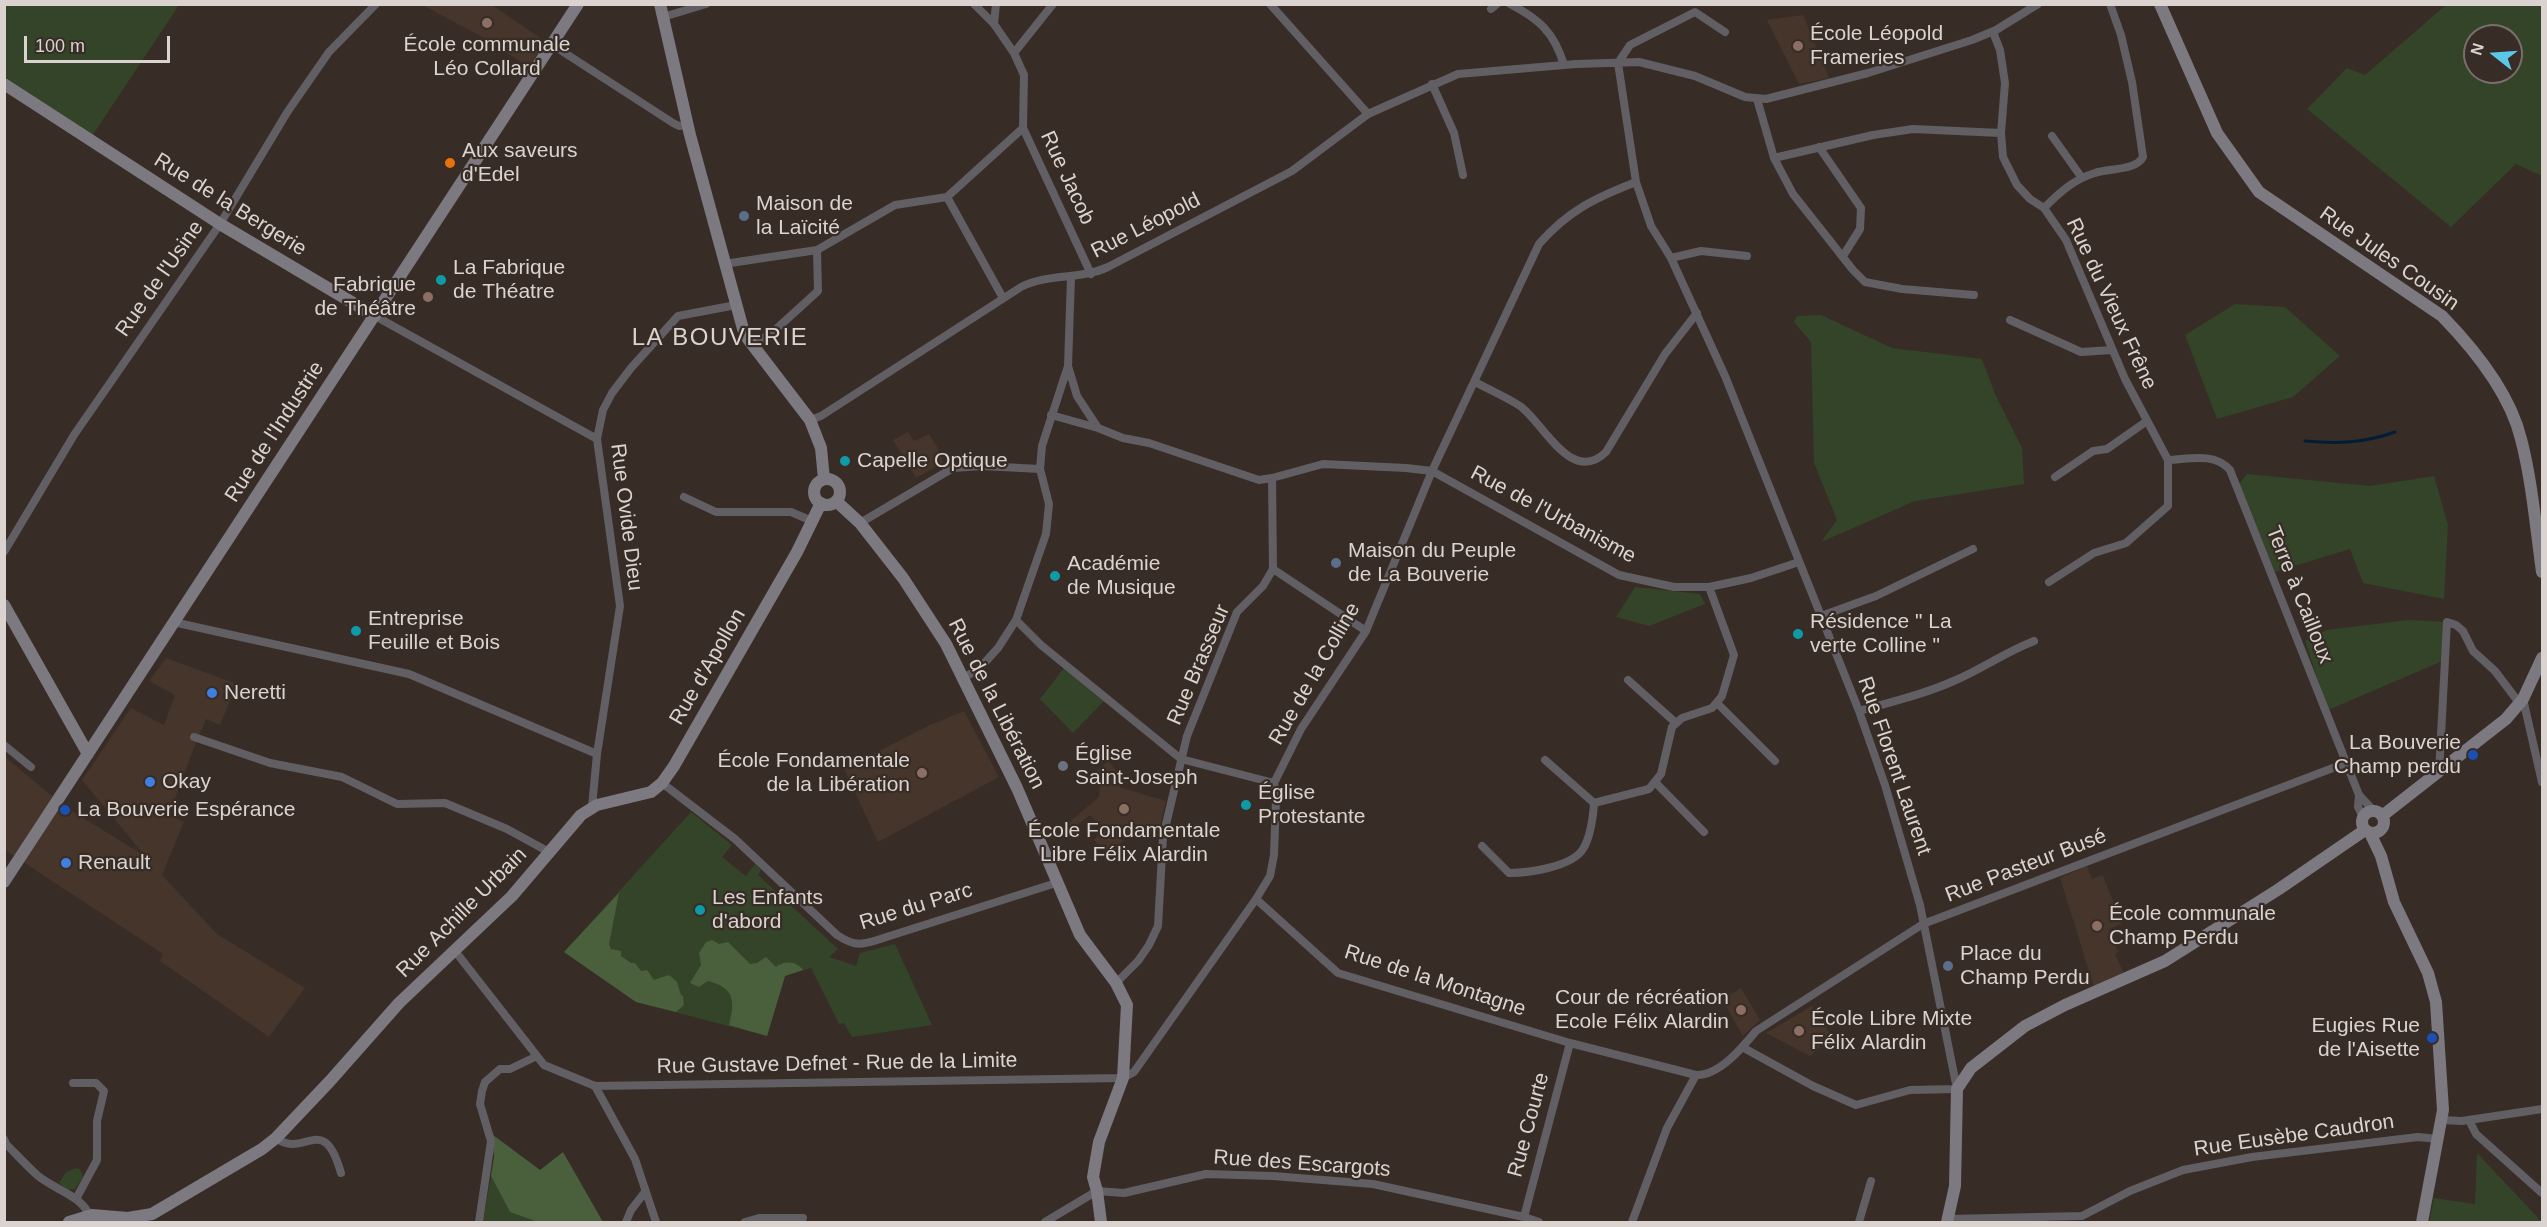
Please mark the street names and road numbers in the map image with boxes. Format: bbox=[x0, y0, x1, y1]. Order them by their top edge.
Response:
street label: Rue Jacob bbox=[1034, 127, 1100, 229]
street label: Rue de la Bergerie bbox=[149, 148, 311, 262]
street label: Rue Léopold bbox=[1087, 188, 1205, 264]
street label: Rue Jules Cousin bbox=[2314, 201, 2464, 317]
street label: Rue du Vieux Frêne bbox=[2060, 214, 2162, 394]
street label: Rue de l'Usine bbox=[111, 216, 209, 342]
street label: Rue de l'Industrie bbox=[220, 357, 330, 507]
street label: Rue Ovide Dieu bbox=[604, 442, 648, 592]
street label: Rue de l'Urbanisme bbox=[1466, 461, 1640, 569]
street label: Terre à Cailloux bbox=[2260, 523, 2338, 667]
street label: Rue de la Colline bbox=[1264, 598, 1366, 750]
street label: Rue Brasseur bbox=[1162, 601, 1236, 729]
street label: Rue d'Apollon bbox=[665, 604, 751, 730]
street label: Rue de la Libération bbox=[942, 615, 1050, 793]
street label: Rue Florent Laurent bbox=[1852, 674, 1936, 858]
street label: Rue Pasteur Busé bbox=[1942, 824, 2110, 908]
street label: Rue Achille Urbain bbox=[392, 843, 532, 983]
street label: Rue du Parc bbox=[857, 878, 975, 936]
street label: Rue de la Montagne bbox=[1341, 940, 1529, 1022]
street label: Rue Gustave Defnet - Rue de la Limite bbox=[656, 1048, 1018, 1080]
street label: Rue Courte bbox=[1503, 1070, 1555, 1180]
street label: Rue Eusèbe Caudron bbox=[2192, 1109, 2396, 1163]
street label: Rue des Escargots bbox=[1213, 1145, 1391, 1183]

